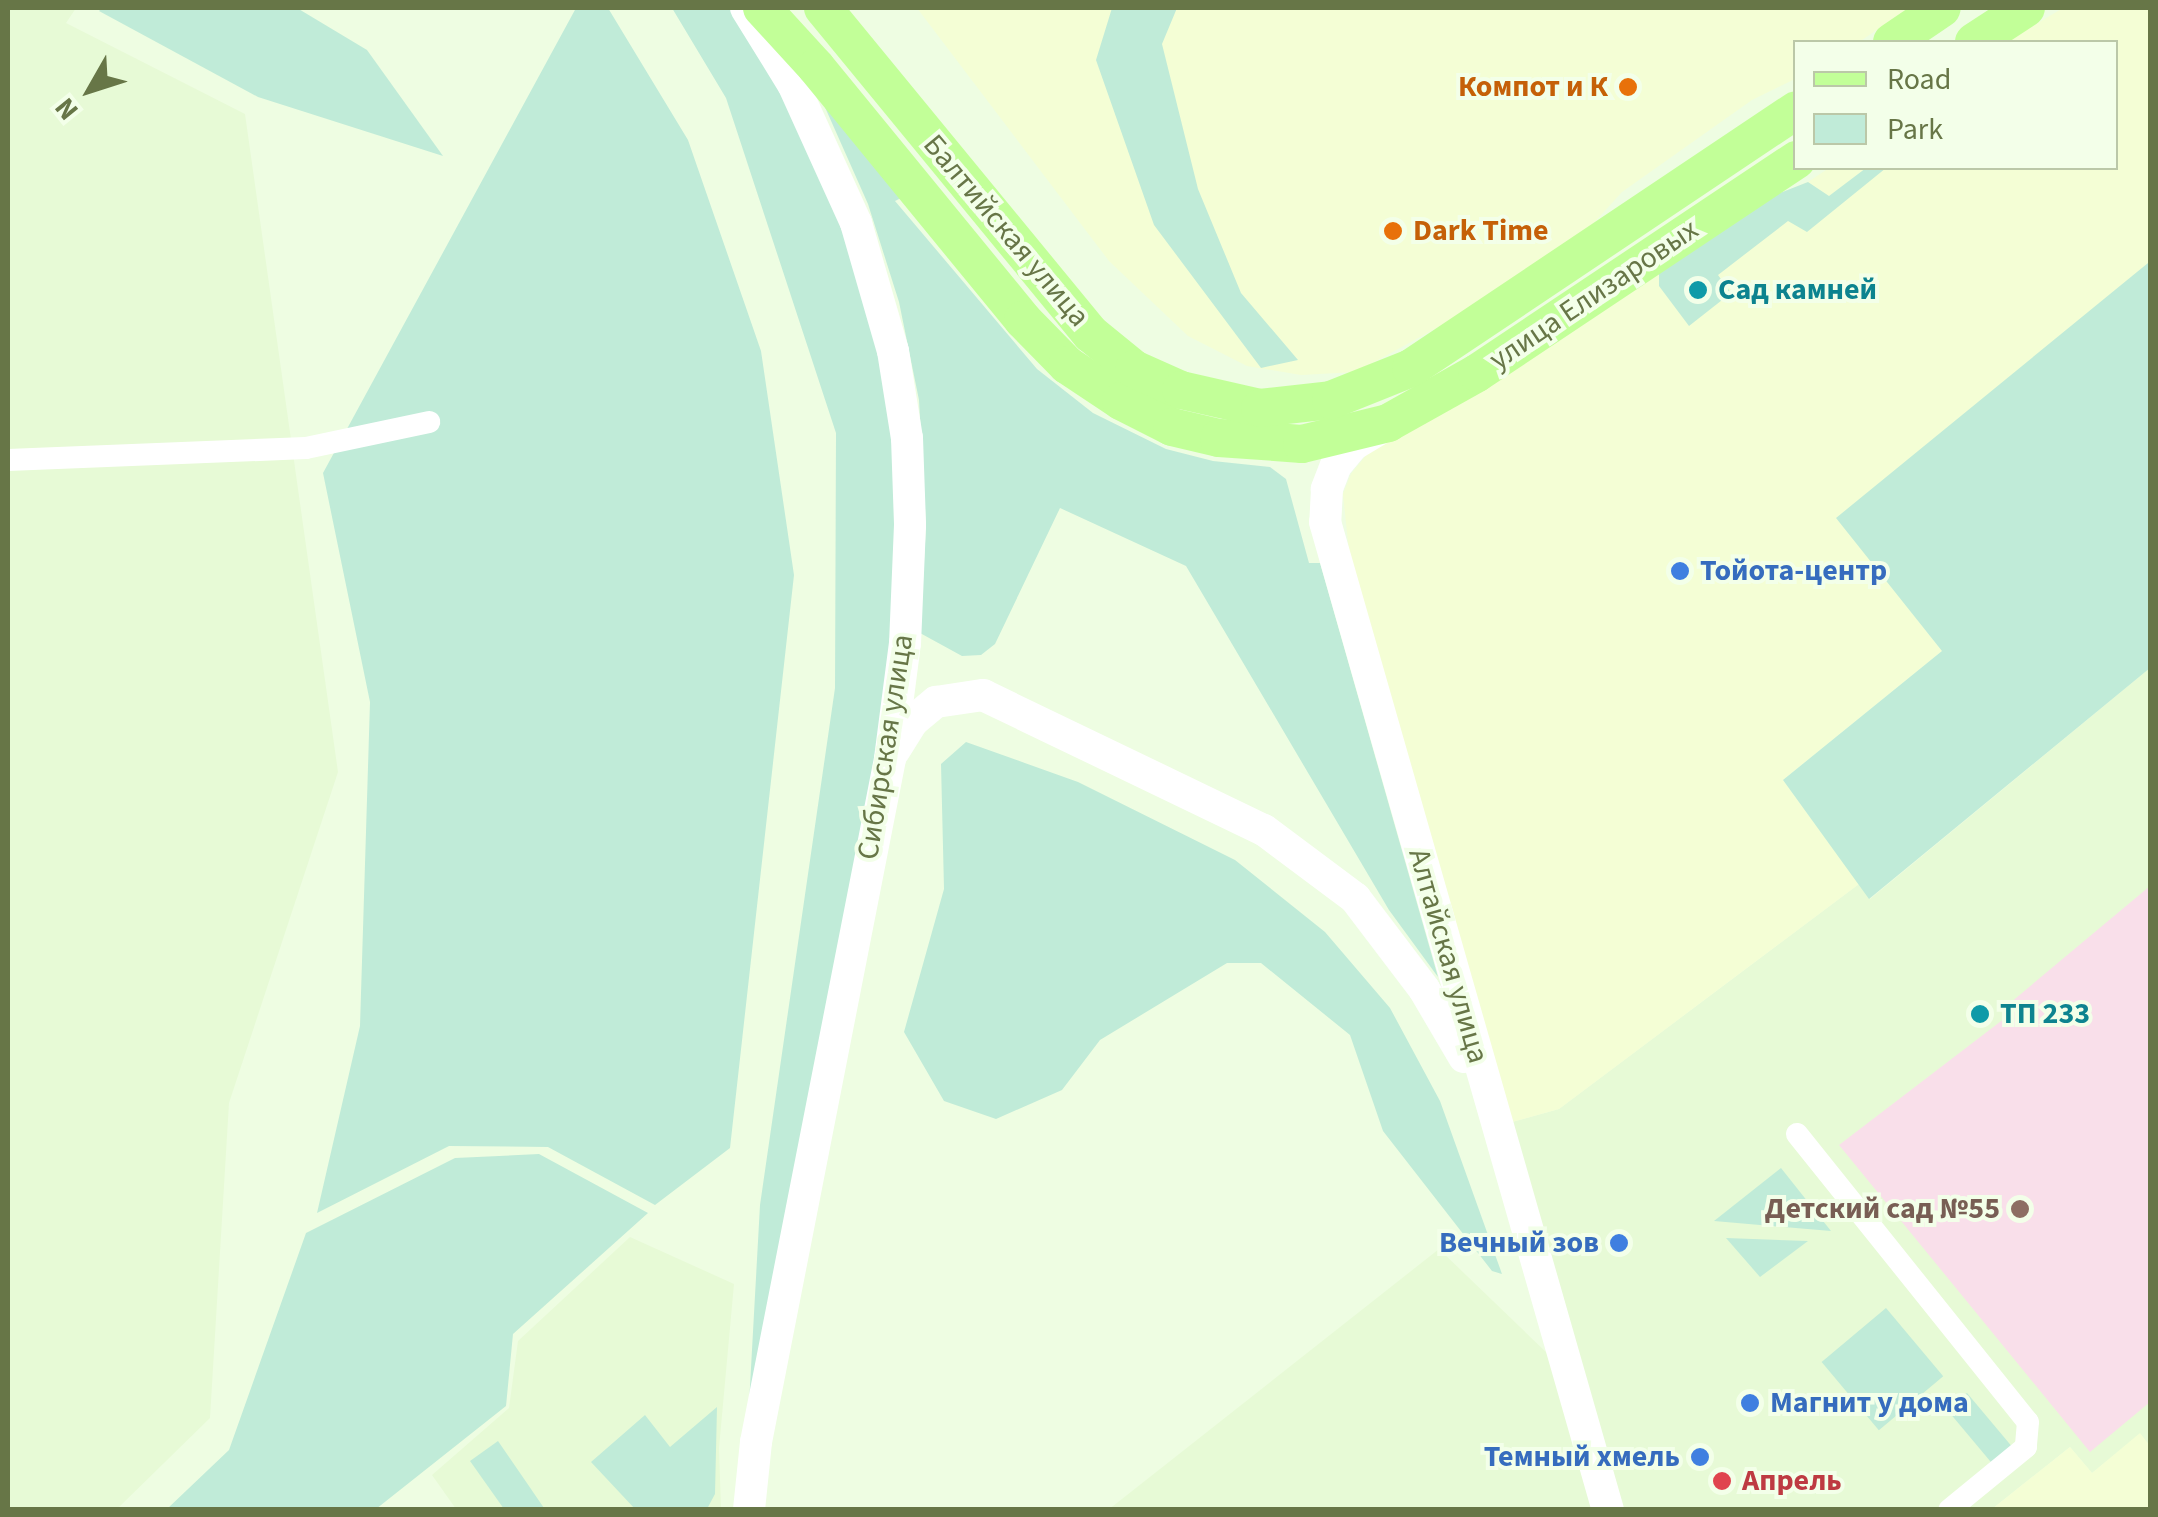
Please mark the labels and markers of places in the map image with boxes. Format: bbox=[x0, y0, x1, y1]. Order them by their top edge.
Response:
place label: Компот и К bbox=[1458, 69, 1608, 105]
marker: Компот и К bbox=[1617, 76, 1639, 98]
place label: Dark Time bbox=[1413, 213, 1548, 249]
marker: Dark Time bbox=[1382, 220, 1404, 242]
place label: Сад камней bbox=[1718, 272, 1877, 308]
marker: Сад камней bbox=[1687, 279, 1709, 301]
place label: Тойота-центр bbox=[1700, 553, 1887, 589]
marker: Тойота-центр bbox=[1669, 560, 1691, 582]
place label: ТП 233 bbox=[2000, 996, 2090, 1032]
marker: ТП 233 bbox=[1969, 1003, 1991, 1025]
place label: Детский сад №55 bbox=[1765, 1191, 2000, 1227]
marker: Детский сад №55 bbox=[2009, 1198, 2031, 1220]
place label: Вечный зов bbox=[1439, 1225, 1599, 1261]
marker: Вечный зов bbox=[1608, 1232, 1630, 1254]
place label: Магнит у дома bbox=[1770, 1385, 1969, 1421]
marker: Магнит у дома bbox=[1739, 1392, 1761, 1414]
place label: Темный хмель bbox=[1484, 1439, 1680, 1475]
marker: Темный хмель bbox=[1689, 1446, 1711, 1468]
place label: Апрель bbox=[1742, 1463, 1842, 1499]
marker: Апрель bbox=[1711, 1470, 1733, 1492]

